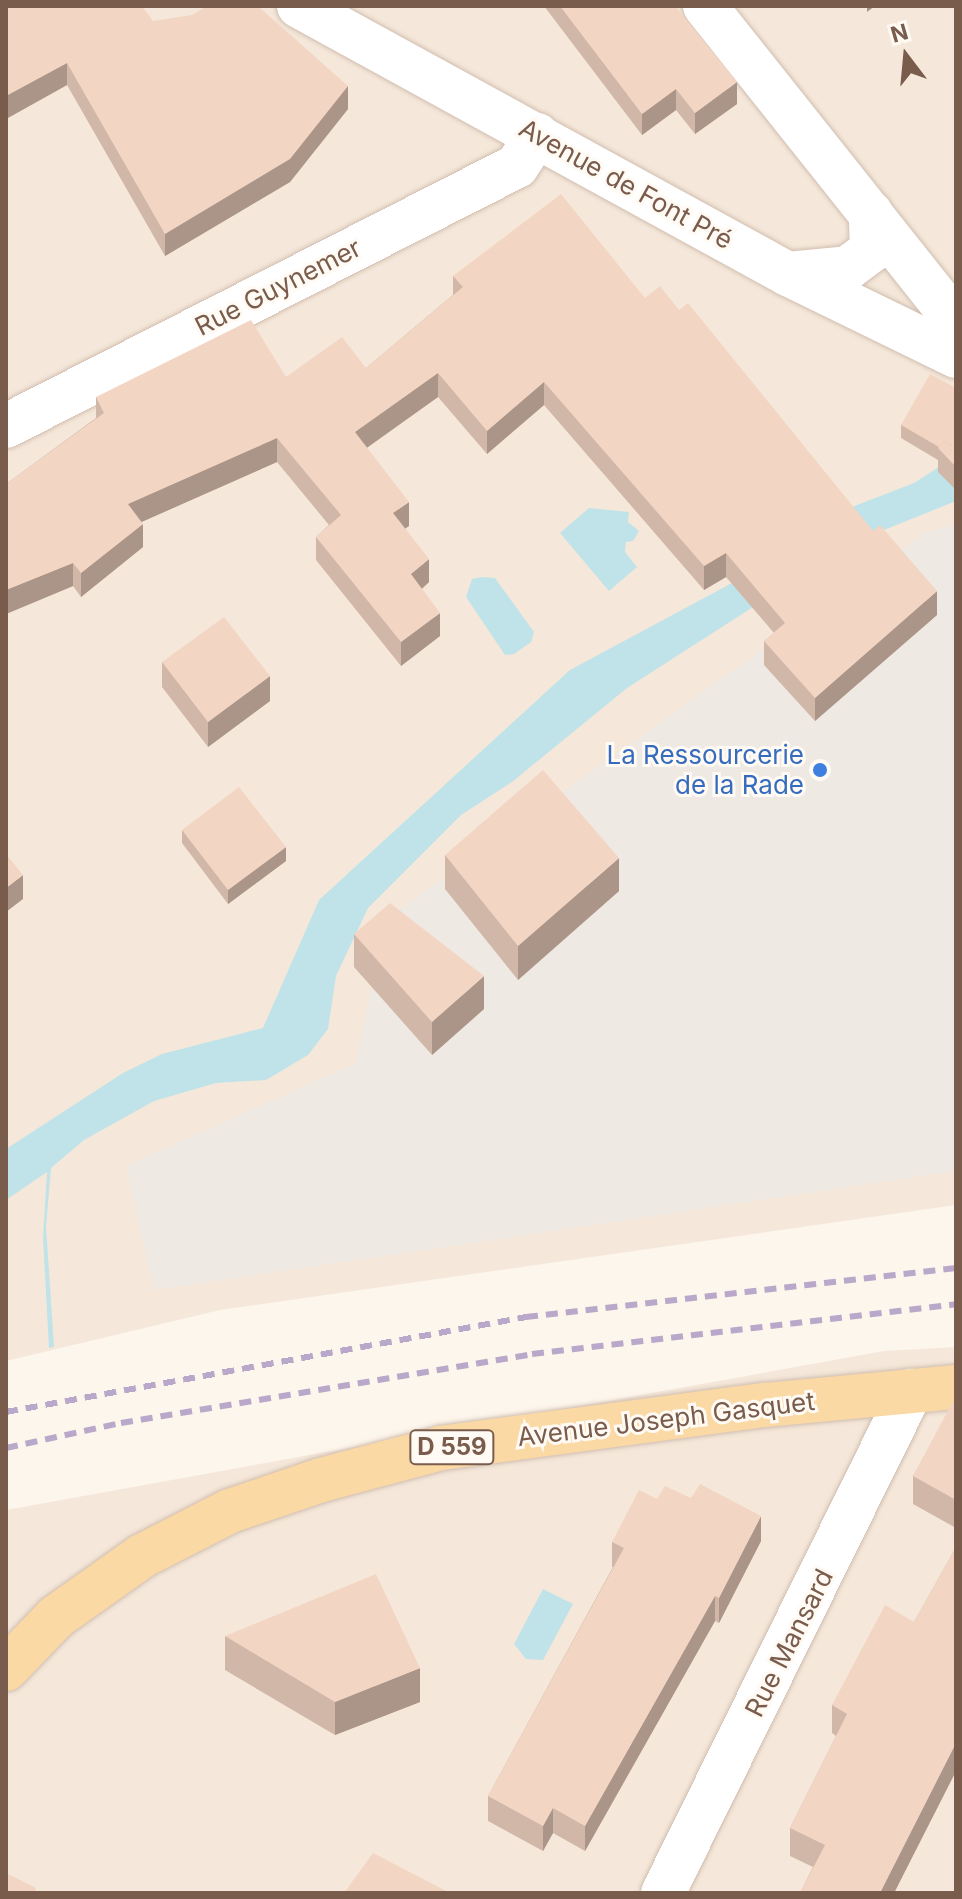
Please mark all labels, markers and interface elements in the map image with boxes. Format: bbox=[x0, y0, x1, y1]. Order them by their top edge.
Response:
north arrow bbox=[866, 16, 946, 96]
text: N bbox=[888, 18, 911, 48]
street label: Avenue de Font Pré bbox=[514, 112, 738, 256]
street label: Rue Guynemer bbox=[190, 232, 366, 342]
place label: La Ressourcerie de la Rade bbox=[606, 739, 804, 800]
marker: La Ressourcerie de la Rade bbox=[811, 761, 829, 779]
street label: Avenue Joseph Gasquet bbox=[516, 1385, 816, 1453]
road number: D 559 bbox=[408, 1427, 496, 1467]
street label: Rue Mansard bbox=[738, 1564, 840, 1722]

